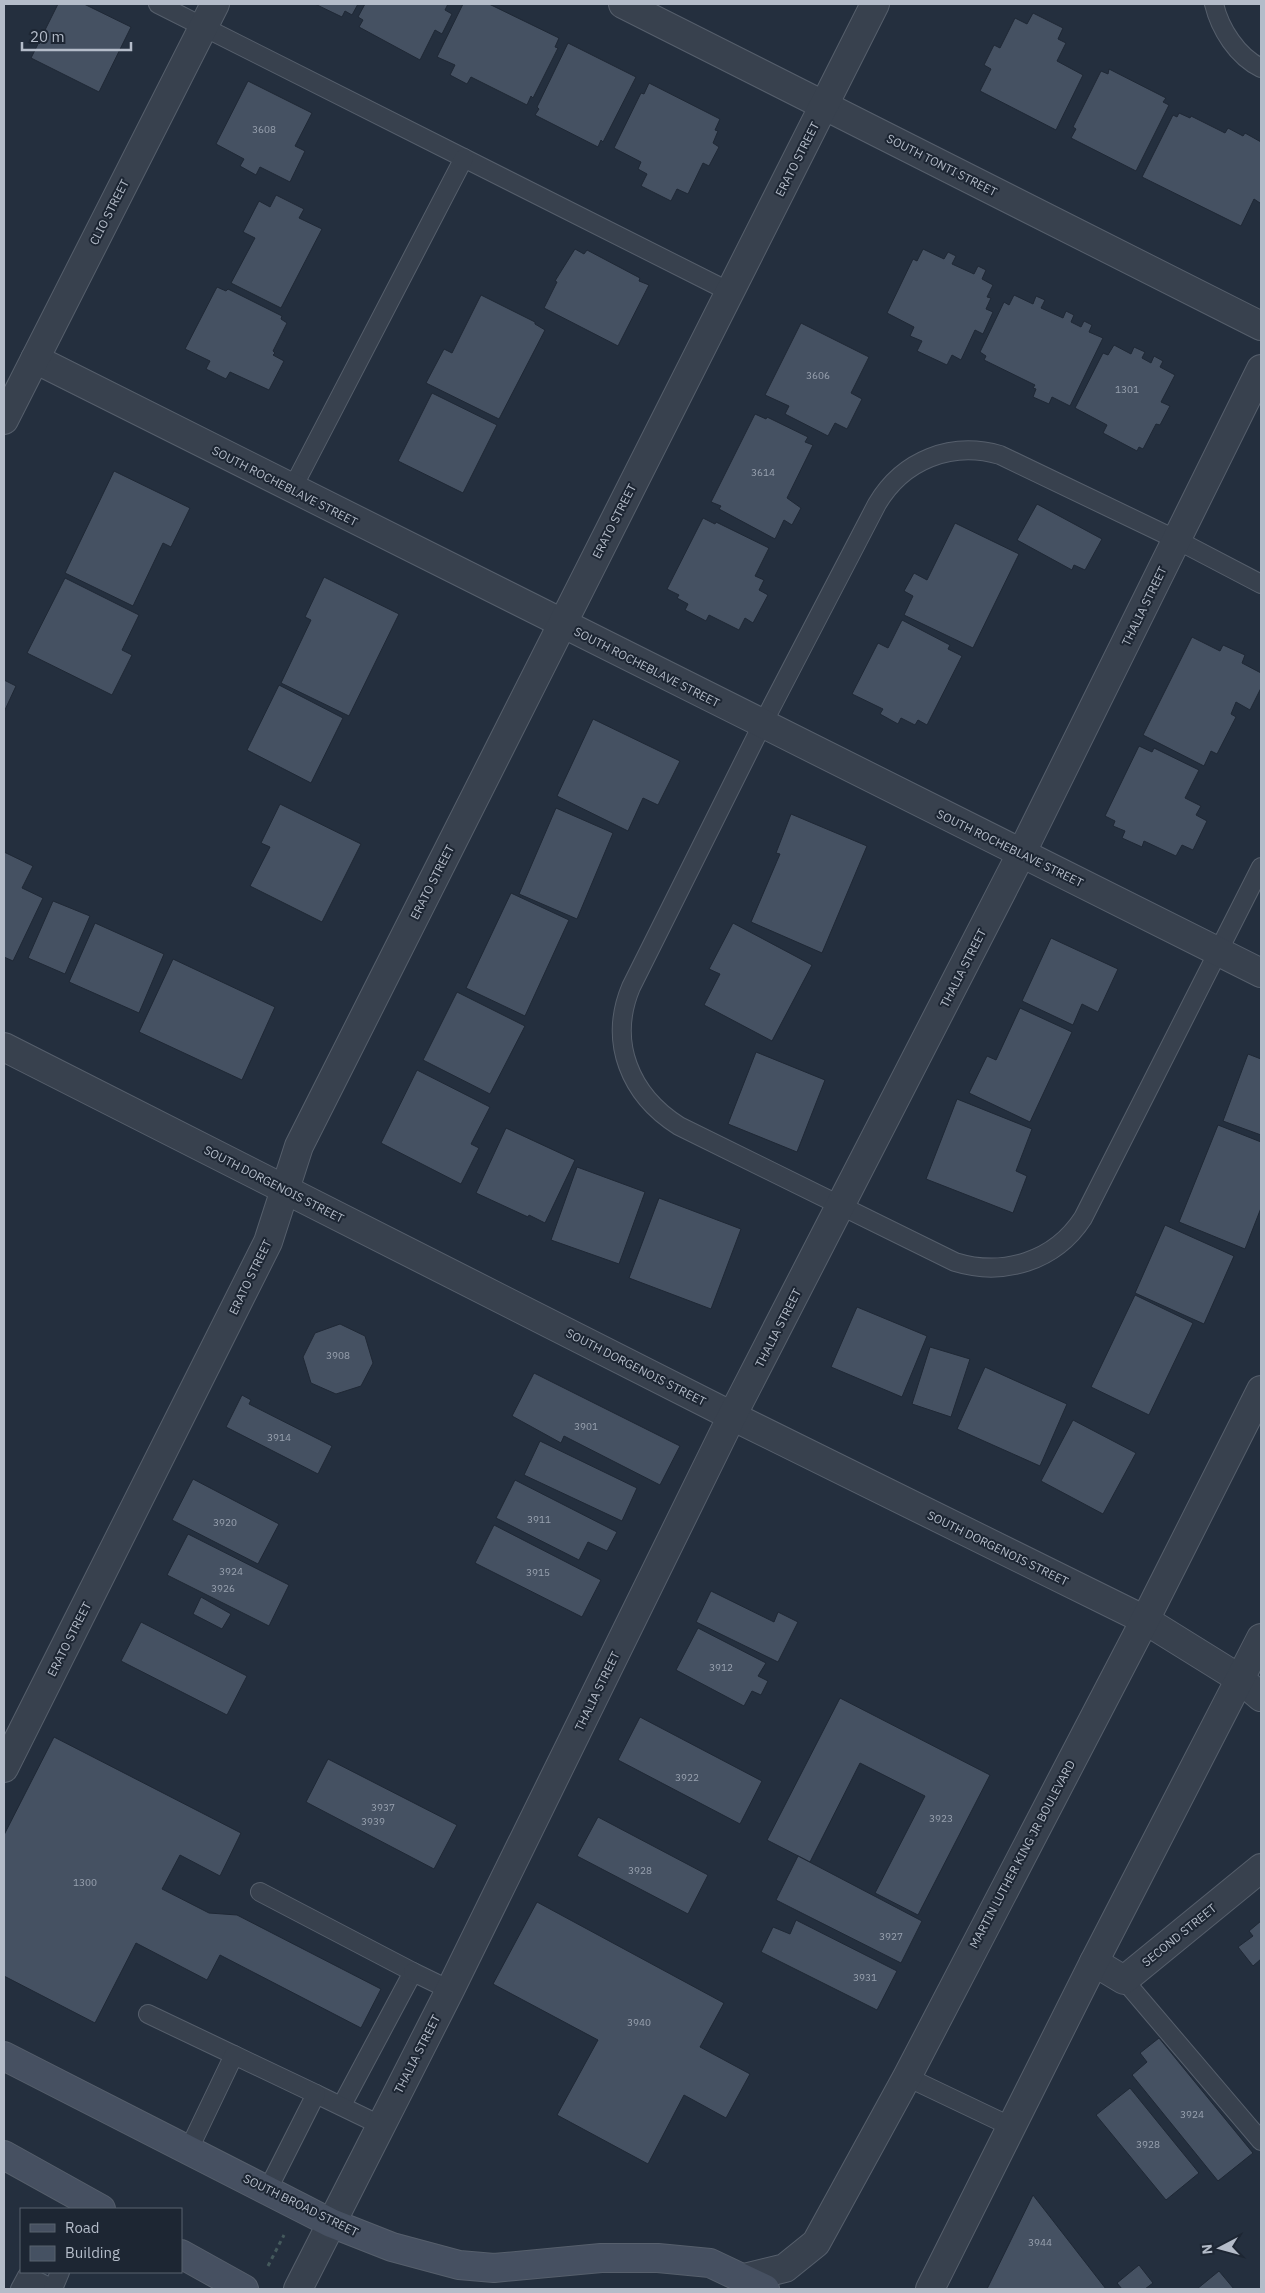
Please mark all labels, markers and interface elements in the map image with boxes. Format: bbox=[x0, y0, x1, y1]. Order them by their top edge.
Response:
scale bar bbox=[22, 20, 131, 52]
text: 20 m bbox=[30, 27, 65, 46]
street label: ERATO STREET bbox=[772, 119, 822, 199]
house number: 3608 bbox=[252, 123, 276, 136]
street label: SOUTH TONTI STREET bbox=[884, 131, 1000, 199]
street label: CLIO STREET bbox=[86, 176, 132, 247]
house number: 3606 bbox=[806, 369, 830, 382]
house number: 1301 bbox=[1115, 383, 1139, 396]
street label: SOUTH ROCHEBLAVE STREET bbox=[210, 443, 360, 529]
house number: 3614 bbox=[751, 466, 775, 479]
street label: ERATO STREET bbox=[589, 481, 639, 561]
street label: THALIA STREET bbox=[1118, 564, 1170, 648]
street label: SOUTH ROCHEBLAVE STREET bbox=[572, 624, 722, 710]
street label: SOUTH ROCHEBLAVE STREET bbox=[934, 806, 1086, 890]
street label: ERATO STREET bbox=[407, 842, 457, 922]
street label: THALIA STREET bbox=[937, 926, 989, 1010]
street label: SOUTH DORGENOIS STREET bbox=[202, 1142, 347, 1226]
street label: ERATO STREET bbox=[225, 1237, 275, 1317]
street label: THALIA STREET bbox=[752, 1286, 804, 1370]
street label: SOUTH DORGENOIS STREET bbox=[564, 1325, 709, 1409]
house number: 3908 bbox=[326, 1349, 350, 1362]
house number: 3901 bbox=[574, 1420, 598, 1433]
house number: 3914 bbox=[267, 1431, 291, 1444]
street label: SOUTH DORGENOIS STREET bbox=[925, 1507, 1071, 1589]
house number: 3911 bbox=[527, 1513, 551, 1526]
house number: 3920 bbox=[213, 1516, 237, 1529]
house number: 3924 bbox=[219, 1565, 243, 1578]
house number: 3915 bbox=[526, 1566, 550, 1579]
house number: 3926 bbox=[211, 1582, 235, 1595]
street label: ERATO STREET bbox=[44, 1599, 94, 1679]
street label: THALIA STREET bbox=[571, 1649, 623, 1733]
house number: 3912 bbox=[709, 1661, 733, 1674]
street label: MARTIN LUTHER KING JR BOULEVARD bbox=[966, 1757, 1078, 1951]
house number: 3922 bbox=[675, 1771, 699, 1784]
house number: 3937 bbox=[371, 1801, 395, 1814]
house number: 3923 bbox=[929, 1812, 953, 1825]
house number: 3939 bbox=[361, 1815, 385, 1828]
house number: 3928 bbox=[628, 1864, 652, 1877]
house number: 1300 bbox=[73, 1876, 97, 1889]
street label: SECOND STREET bbox=[1139, 1900, 1219, 1970]
house number: 3927 bbox=[879, 1930, 903, 1943]
house number: 3931 bbox=[853, 1971, 877, 1984]
street label: THALIA STREET bbox=[391, 2012, 443, 2096]
house number: 3940 bbox=[627, 2016, 651, 2029]
house number: 3924 bbox=[1180, 2108, 1204, 2121]
house number: 3928 bbox=[1136, 2138, 1160, 2151]
street label: SOUTH BROAD STREET bbox=[241, 2171, 361, 2239]
legend bbox=[20, 2208, 182, 2273]
text: Road bbox=[65, 2218, 100, 2237]
north arrow bbox=[1195, 2223, 1245, 2273]
house number: 3944 bbox=[1028, 2236, 1052, 2249]
text: Building bbox=[65, 2243, 120, 2262]
text: N bbox=[1198, 2243, 1217, 2255]

